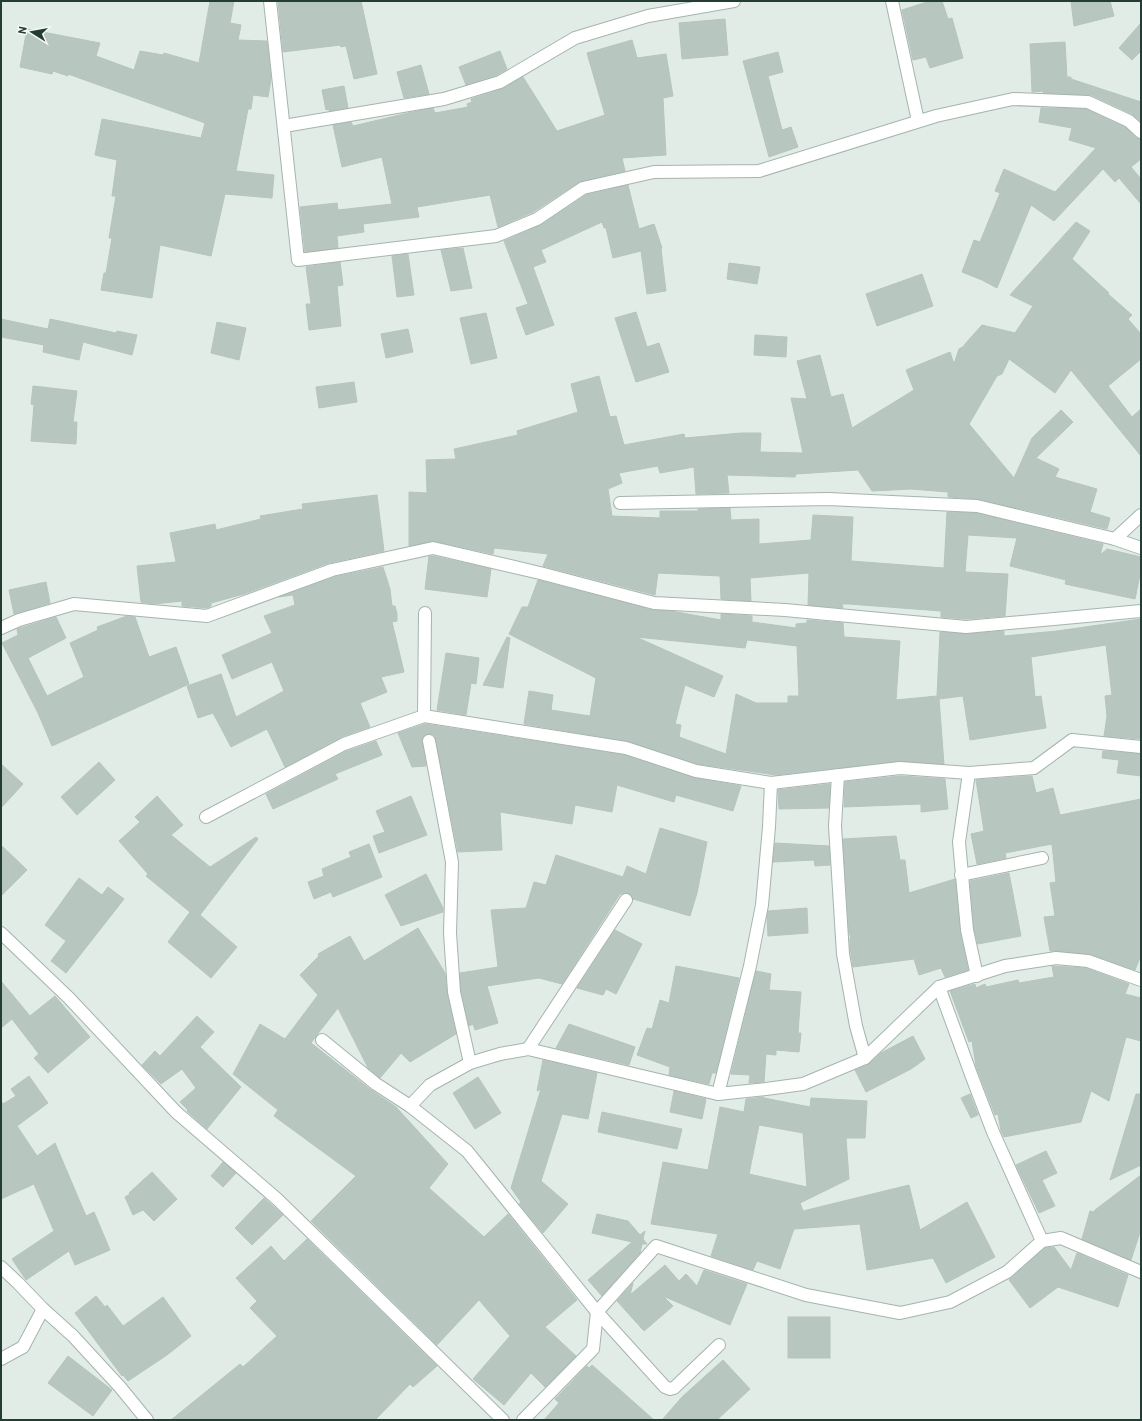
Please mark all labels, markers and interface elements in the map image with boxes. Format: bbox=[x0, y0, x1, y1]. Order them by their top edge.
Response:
north arrow bbox=[12, 12, 52, 52]
text: N bbox=[15, 25, 29, 35]

